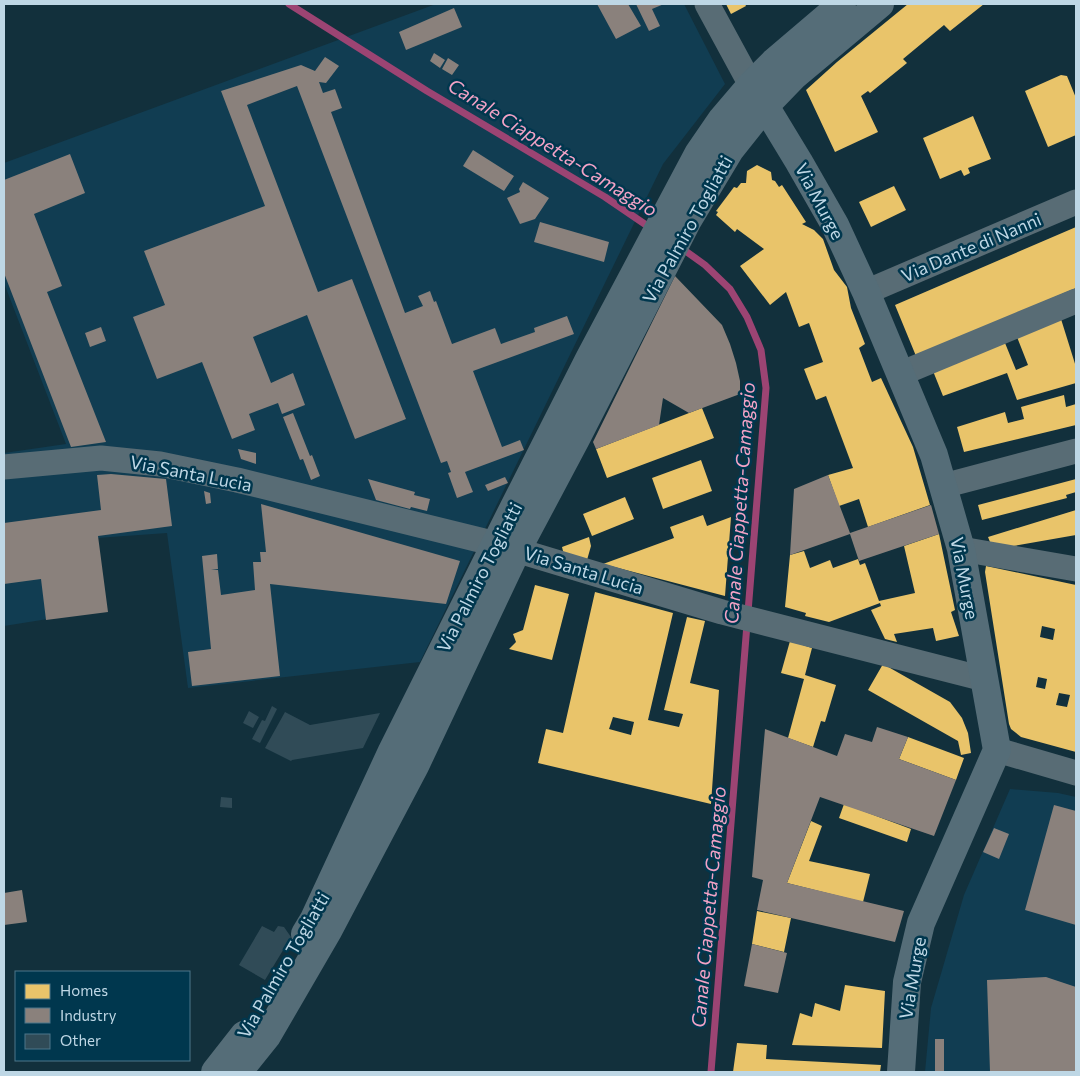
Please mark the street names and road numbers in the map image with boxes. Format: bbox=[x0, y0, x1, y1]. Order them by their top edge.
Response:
street label: Via Palmiro Togliatti bbox=[637, 151, 737, 307]
street label: Via Murge bbox=[791, 159, 849, 243]
street label: Via Dante di Nanni bbox=[898, 208, 1044, 286]
street label: Via Santa Lucia bbox=[128, 450, 254, 496]
street label: Via Palmiro Togliatti bbox=[432, 498, 526, 656]
street label: Via Murge bbox=[946, 535, 984, 621]
street label: Via Santa Lucia bbox=[522, 541, 646, 599]
street label: Via Palmiro Togliatti bbox=[232, 888, 334, 1042]
street label: Via Murge bbox=[894, 935, 930, 1021]

